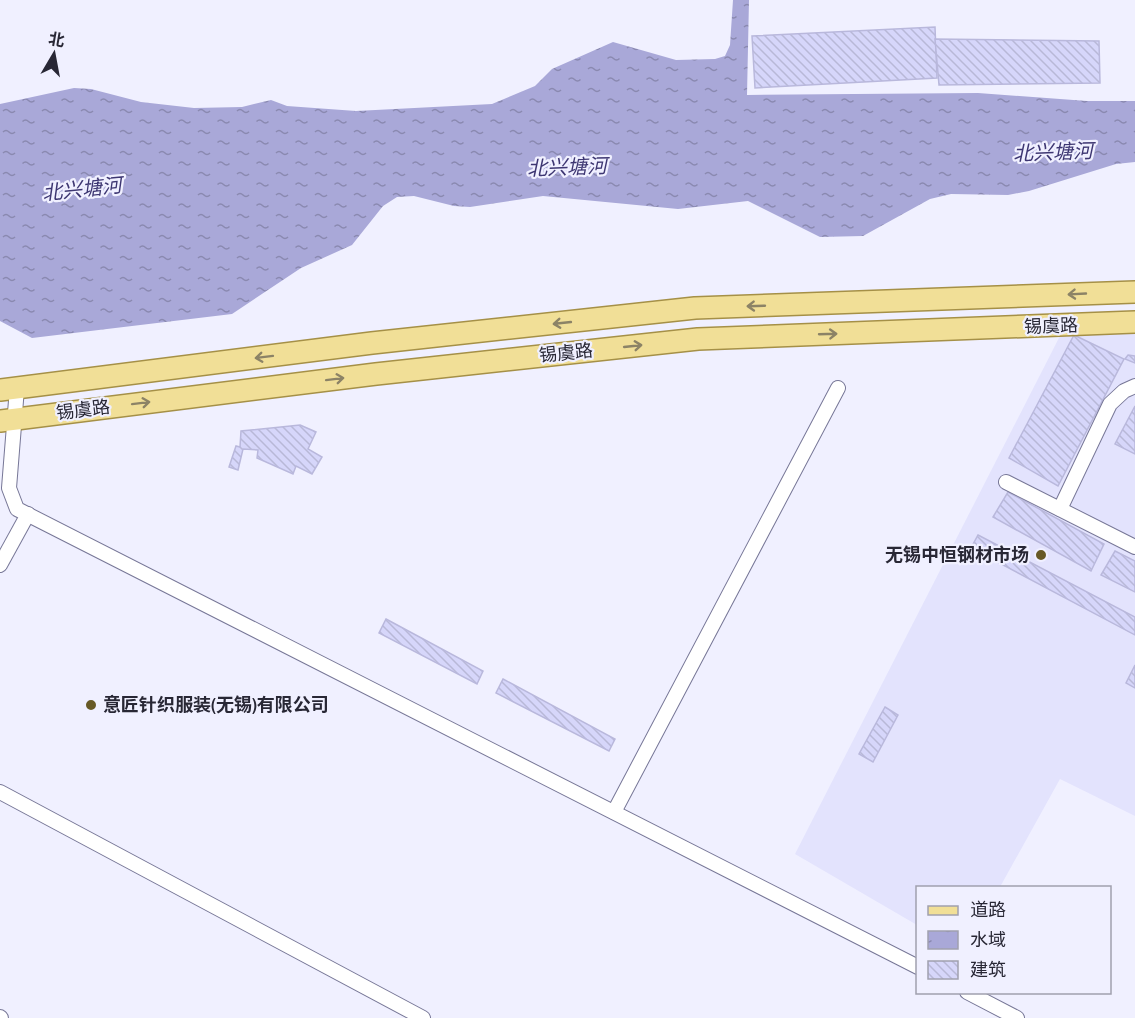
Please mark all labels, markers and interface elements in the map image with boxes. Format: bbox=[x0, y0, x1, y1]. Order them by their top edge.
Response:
north arrow bbox=[24, 24, 84, 84]
text: 北 bbox=[47, 27, 66, 51]
water label: 北兴塘河 bbox=[1013, 136, 1097, 166]
water label: 北兴塘河 bbox=[527, 151, 611, 181]
water label: 北兴塘河 bbox=[41, 170, 127, 206]
one-way arrow bbox=[1067, 289, 1087, 300]
one-way arrow bbox=[746, 301, 766, 312]
street label: 锡虞路 bbox=[1024, 312, 1078, 339]
one-way arrow bbox=[552, 318, 572, 329]
one-way arrow bbox=[817, 328, 837, 340]
street label: 锡虞路 bbox=[538, 337, 594, 368]
one-way arrow bbox=[623, 340, 642, 351]
one-way arrow bbox=[254, 352, 274, 363]
one-way arrow bbox=[324, 373, 344, 384]
street label: 锡虞路 bbox=[55, 394, 111, 425]
one-way arrow bbox=[131, 397, 151, 408]
place label: 无锡中恒钢材市场 bbox=[885, 542, 1029, 567]
marker: 无锡中恒钢材市场 bbox=[1034, 548, 1048, 562]
place label: 意匠针织服装(无锡)有限公司 bbox=[103, 692, 329, 717]
marker: 意匠针织服装(无锡)有限公司 bbox=[84, 698, 98, 712]
legend bbox=[916, 886, 1111, 994]
text: 道路 bbox=[970, 897, 1006, 922]
text: 水域 bbox=[970, 927, 1006, 952]
text: 建筑 bbox=[970, 957, 1006, 982]

